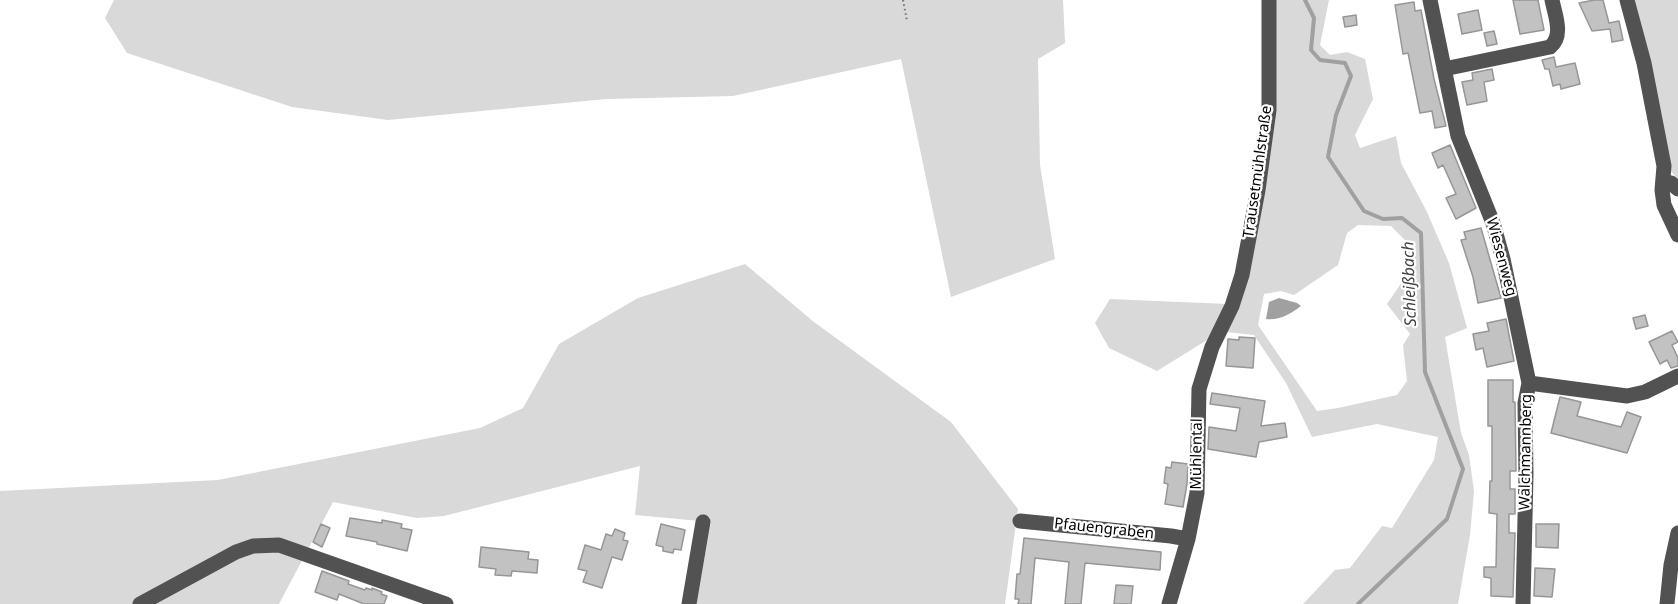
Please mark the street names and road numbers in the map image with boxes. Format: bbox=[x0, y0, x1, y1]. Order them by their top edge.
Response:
street label: Trausetmühlstraße bbox=[1240, 105, 1276, 239]
street label: Wiesenweg bbox=[1482, 216, 1520, 298]
street label: Walchmannberg bbox=[1516, 394, 1536, 510]
street label: Mühlental bbox=[1187, 418, 1207, 490]
street label: Pfauengraben bbox=[1053, 515, 1155, 543]

